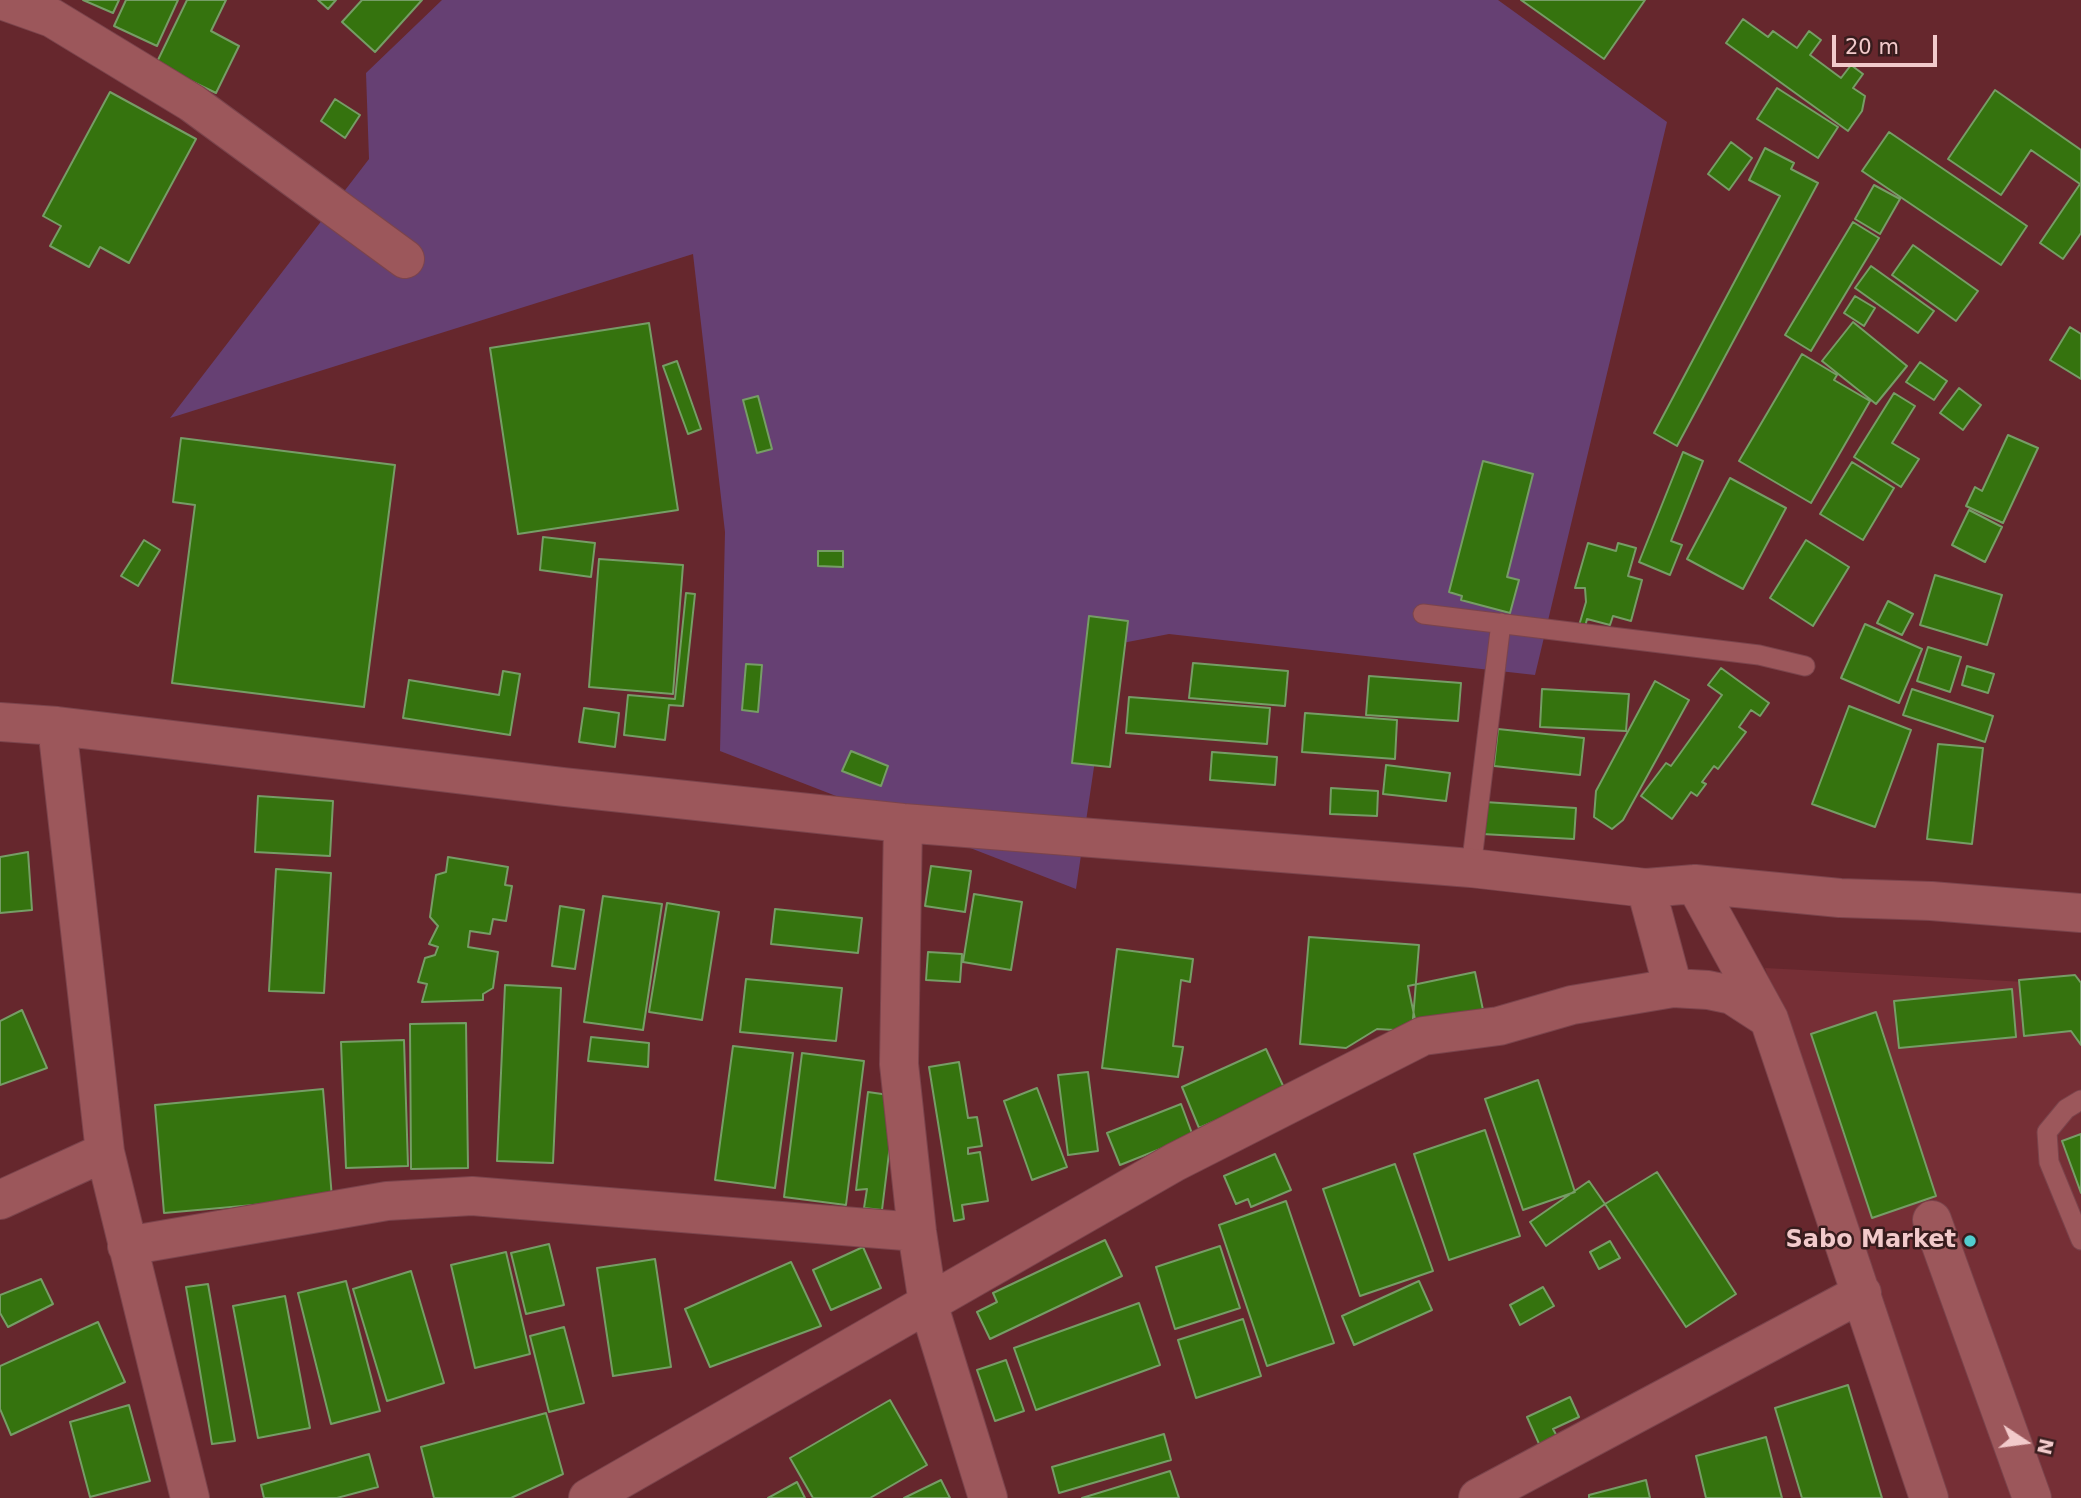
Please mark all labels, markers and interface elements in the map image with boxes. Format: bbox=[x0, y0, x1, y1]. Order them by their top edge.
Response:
scale bar bbox=[1836, 21, 1941, 65]
text: 20 m bbox=[1845, 35, 1899, 59]
place label: Sabo Market bbox=[1786, 1227, 1956, 1255]
marker: Sabo Market bbox=[1962, 1233, 1978, 1249]
north arrow bbox=[1990, 1407, 2060, 1477]
text: N bbox=[2033, 1437, 2058, 1457]

